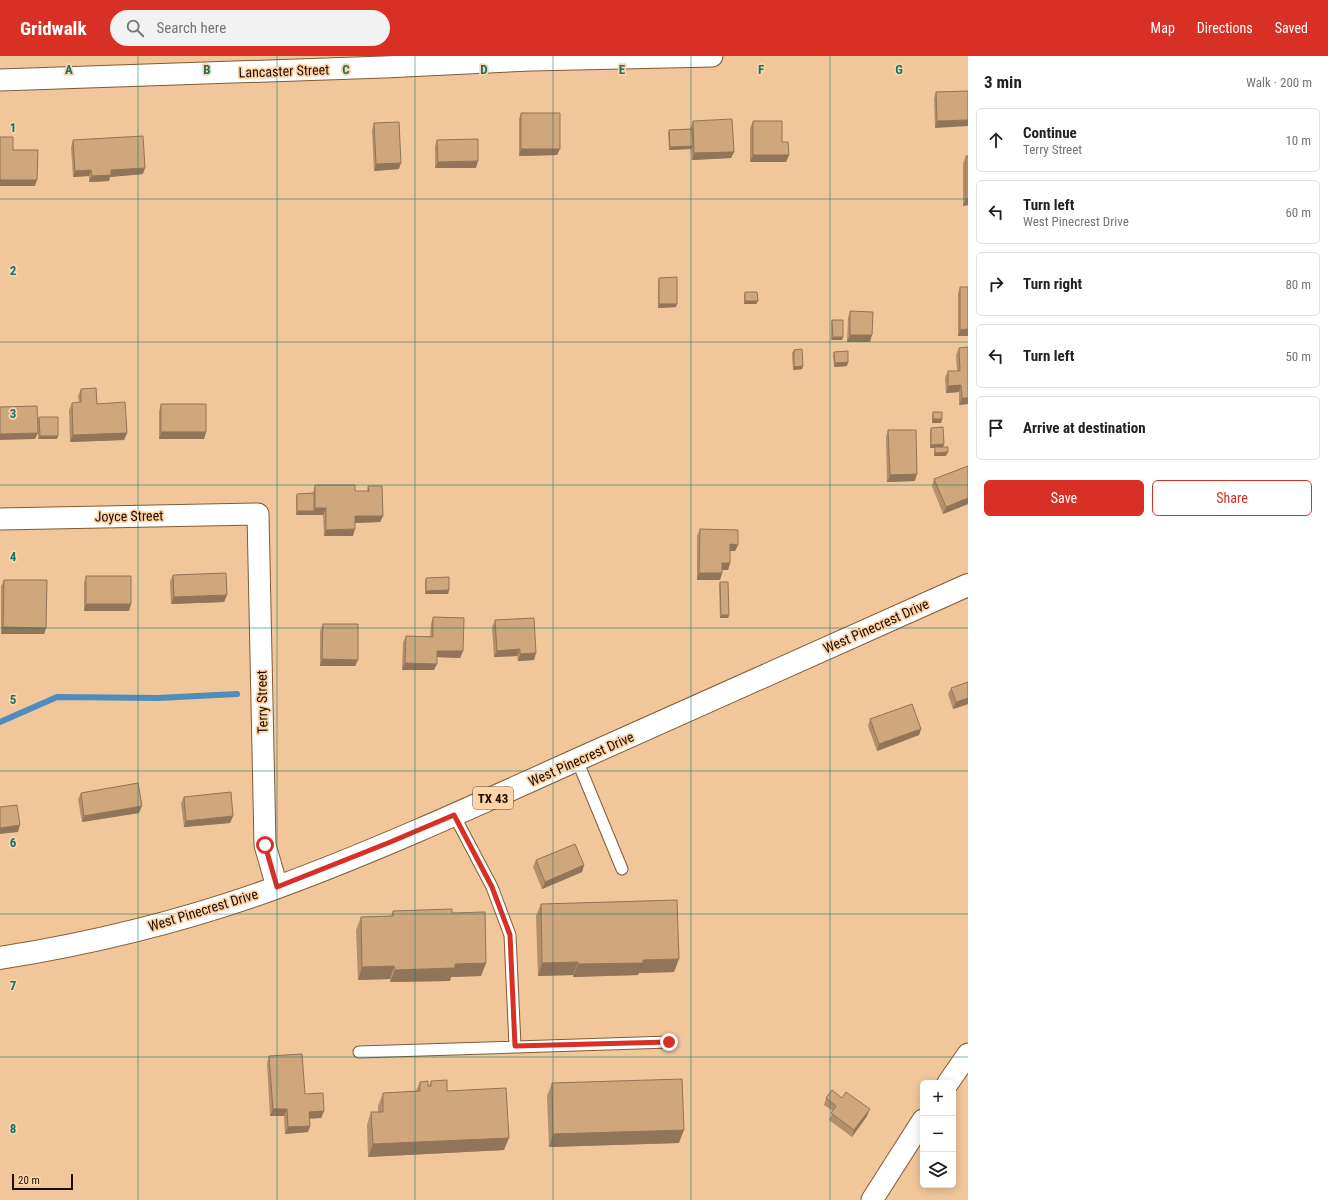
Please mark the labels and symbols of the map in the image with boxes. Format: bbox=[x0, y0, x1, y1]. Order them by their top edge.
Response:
street label: Lancaster Street bbox=[238, 61, 330, 81]
text: A bbox=[65, 62, 73, 77]
text: B bbox=[203, 62, 211, 77]
text: C bbox=[342, 62, 350, 77]
text: D bbox=[480, 62, 488, 77]
text: E bbox=[619, 62, 626, 77]
text: F bbox=[758, 62, 764, 77]
text: G bbox=[895, 62, 903, 77]
text: 1 bbox=[10, 120, 16, 135]
text: 2 bbox=[10, 263, 17, 278]
text: 3 bbox=[10, 406, 16, 421]
street label: Joyce Street bbox=[95, 507, 163, 525]
text: 4 bbox=[10, 549, 17, 564]
street label: West Pinecrest Drive bbox=[821, 595, 932, 656]
street label: Terry Street bbox=[253, 670, 271, 734]
text: 5 bbox=[10, 692, 17, 707]
street label: West Pinecrest Drive bbox=[526, 728, 637, 789]
road number: TX 43 bbox=[473, 787, 513, 809]
text: 6 bbox=[10, 835, 17, 850]
route start bbox=[256, 836, 274, 854]
street label: West Pinecrest Drive bbox=[146, 886, 260, 934]
text: 7 bbox=[10, 978, 17, 993]
route end bbox=[660, 1033, 678, 1051]
text: 8 bbox=[10, 1121, 16, 1136]
scale bar bbox=[12, 1172, 73, 1191]

